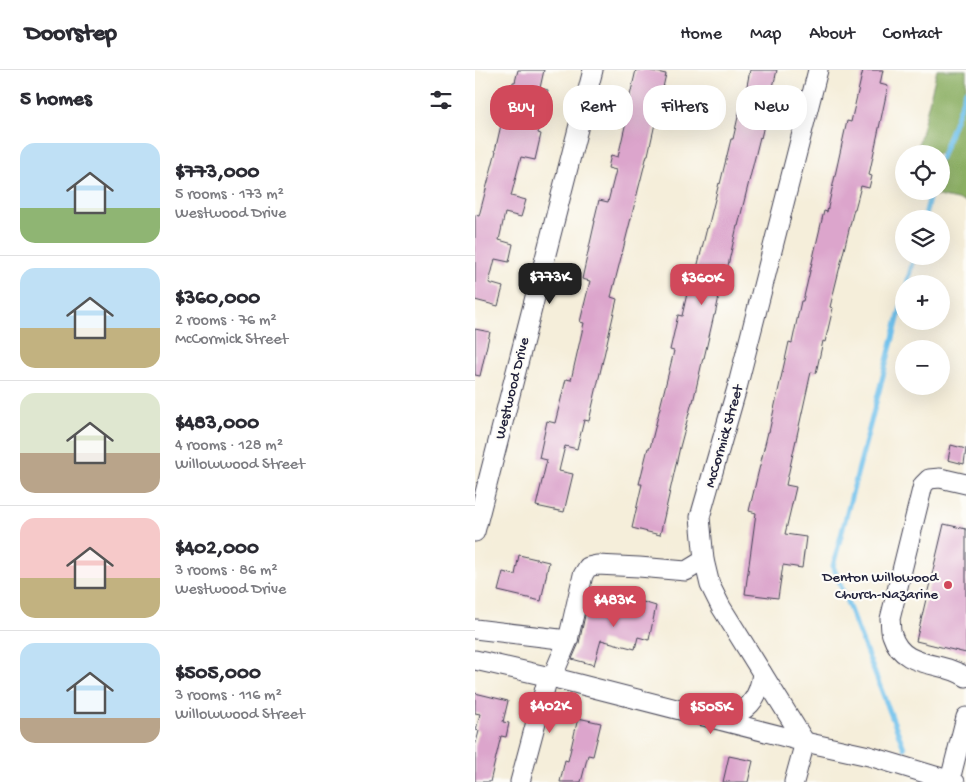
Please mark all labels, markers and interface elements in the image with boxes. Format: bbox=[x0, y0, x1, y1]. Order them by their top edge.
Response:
text: Doorstep bbox=[25, 20, 117, 49]
text: Home bbox=[680, 24, 722, 45]
text: Map bbox=[750, 24, 781, 45]
text: About bbox=[809, 24, 855, 45]
text: Contact bbox=[883, 24, 941, 45]
chip: Buy bbox=[490, 85, 553, 130]
chip: Rent bbox=[563, 85, 633, 130]
chip: Filters bbox=[643, 85, 726, 130]
chip: New bbox=[736, 85, 807, 130]
icon: filters bbox=[427, 86, 455, 114]
text: 5 homes bbox=[20, 88, 92, 113]
map controls bbox=[895, 145, 950, 395]
button: locate bbox=[895, 145, 950, 200]
text: $773,000 bbox=[175, 161, 260, 186]
icon: home bbox=[60, 163, 120, 223]
text: 5 rooms · 173 m² bbox=[175, 186, 284, 205]
text: Westwood Drive bbox=[175, 205, 286, 224]
button: layers bbox=[895, 210, 950, 265]
pin: $773K bbox=[515, 262, 585, 305]
pin: $360K bbox=[667, 264, 737, 306]
text: $773K bbox=[530, 269, 570, 288]
text: $360K bbox=[681, 270, 723, 289]
button: + bbox=[895, 275, 950, 330]
text: $360,000 bbox=[175, 287, 260, 312]
icon: home bbox=[60, 288, 120, 348]
text: 2 rooms · 76 m² bbox=[175, 312, 277, 331]
text: McCormick Street bbox=[175, 331, 288, 350]
street label: Westwood Drive bbox=[492, 335, 534, 441]
button: − bbox=[895, 340, 950, 395]
street label: McCormick Street bbox=[702, 381, 749, 490]
text: $483,000 bbox=[175, 412, 259, 437]
icon: home bbox=[60, 413, 120, 473]
text: 4 rooms · 128 m² bbox=[175, 437, 283, 456]
text: Willowwood Street bbox=[175, 456, 305, 475]
text: $402,000 bbox=[175, 537, 259, 562]
icon: home bbox=[60, 538, 120, 598]
text: 3 rooms · 86 m² bbox=[175, 562, 278, 581]
place label: Denton Willowood Church-Nazarine bbox=[821, 569, 939, 604]
marker: Denton Willowood Church-Nazarine bbox=[942, 579, 954, 591]
text: Westwood Drive bbox=[175, 581, 286, 600]
pin: $483K bbox=[579, 586, 649, 628]
text: $483K bbox=[594, 592, 634, 611]
text: $505,000 bbox=[175, 662, 261, 687]
icon: home bbox=[60, 663, 120, 723]
text: 3 rooms · 116 m² bbox=[175, 687, 282, 706]
pin: $402K bbox=[515, 692, 585, 734]
pin: $505K bbox=[676, 692, 746, 735]
text: $402K bbox=[530, 698, 570, 717]
text: $505K bbox=[690, 699, 732, 718]
text: Willowwood Street bbox=[175, 706, 305, 725]

